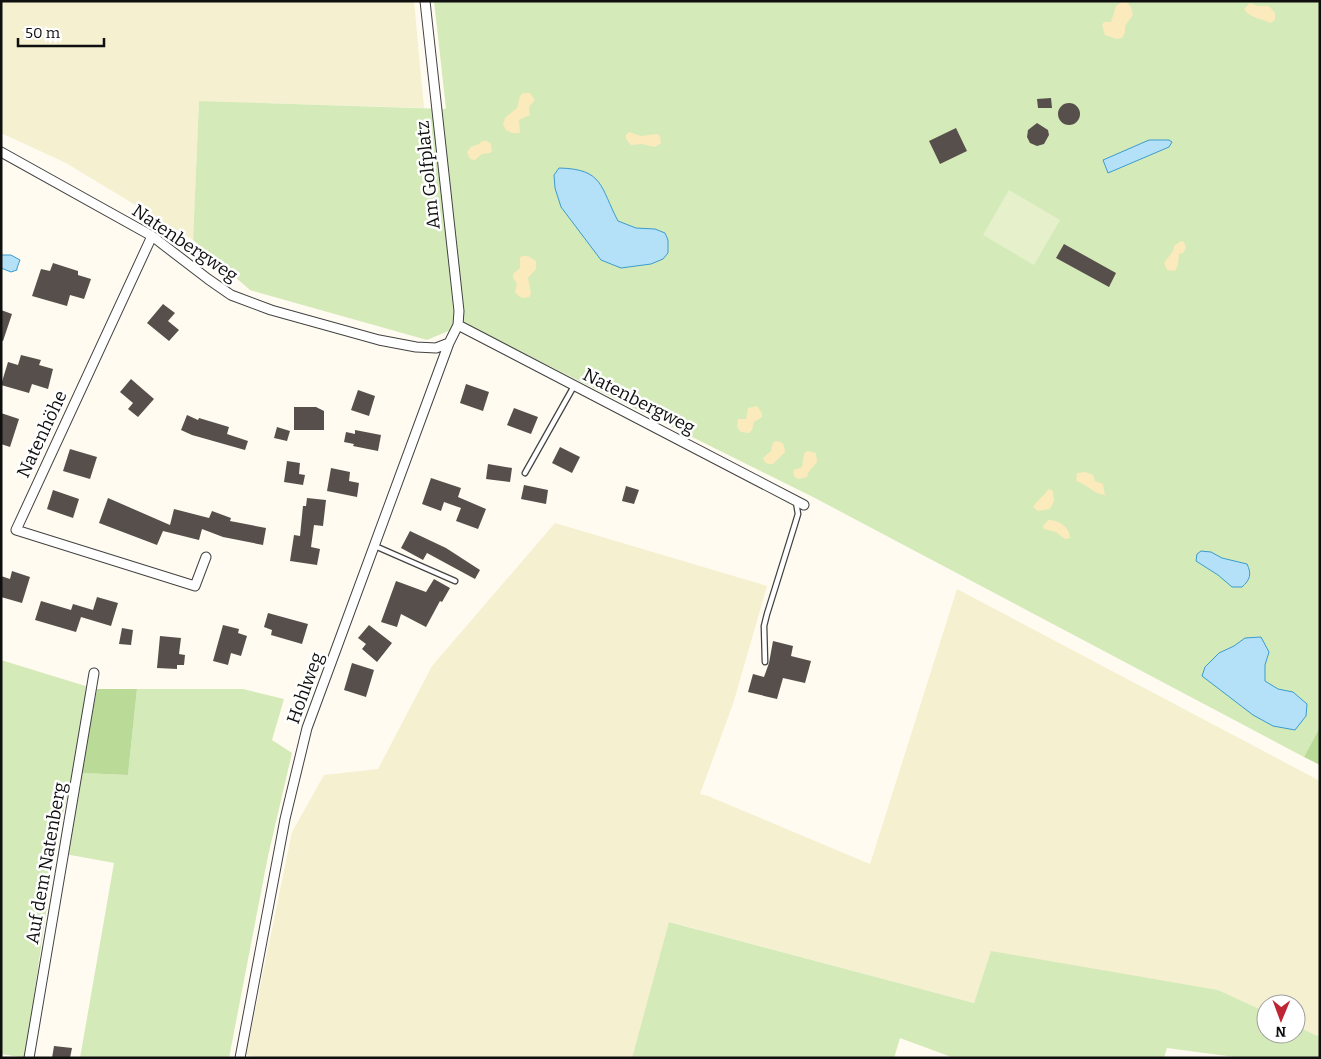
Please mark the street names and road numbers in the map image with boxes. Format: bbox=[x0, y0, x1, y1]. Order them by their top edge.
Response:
street label: Am Golfplatz bbox=[411, 120, 445, 230]
street label: Natenbergweg bbox=[128, 199, 242, 287]
street label: Natenbergweg bbox=[579, 363, 699, 439]
street label: Natenhöhe bbox=[12, 387, 72, 481]
street label: Hohlweg bbox=[282, 649, 328, 727]
street label: Auf dem Natenberg bbox=[21, 780, 71, 946]

